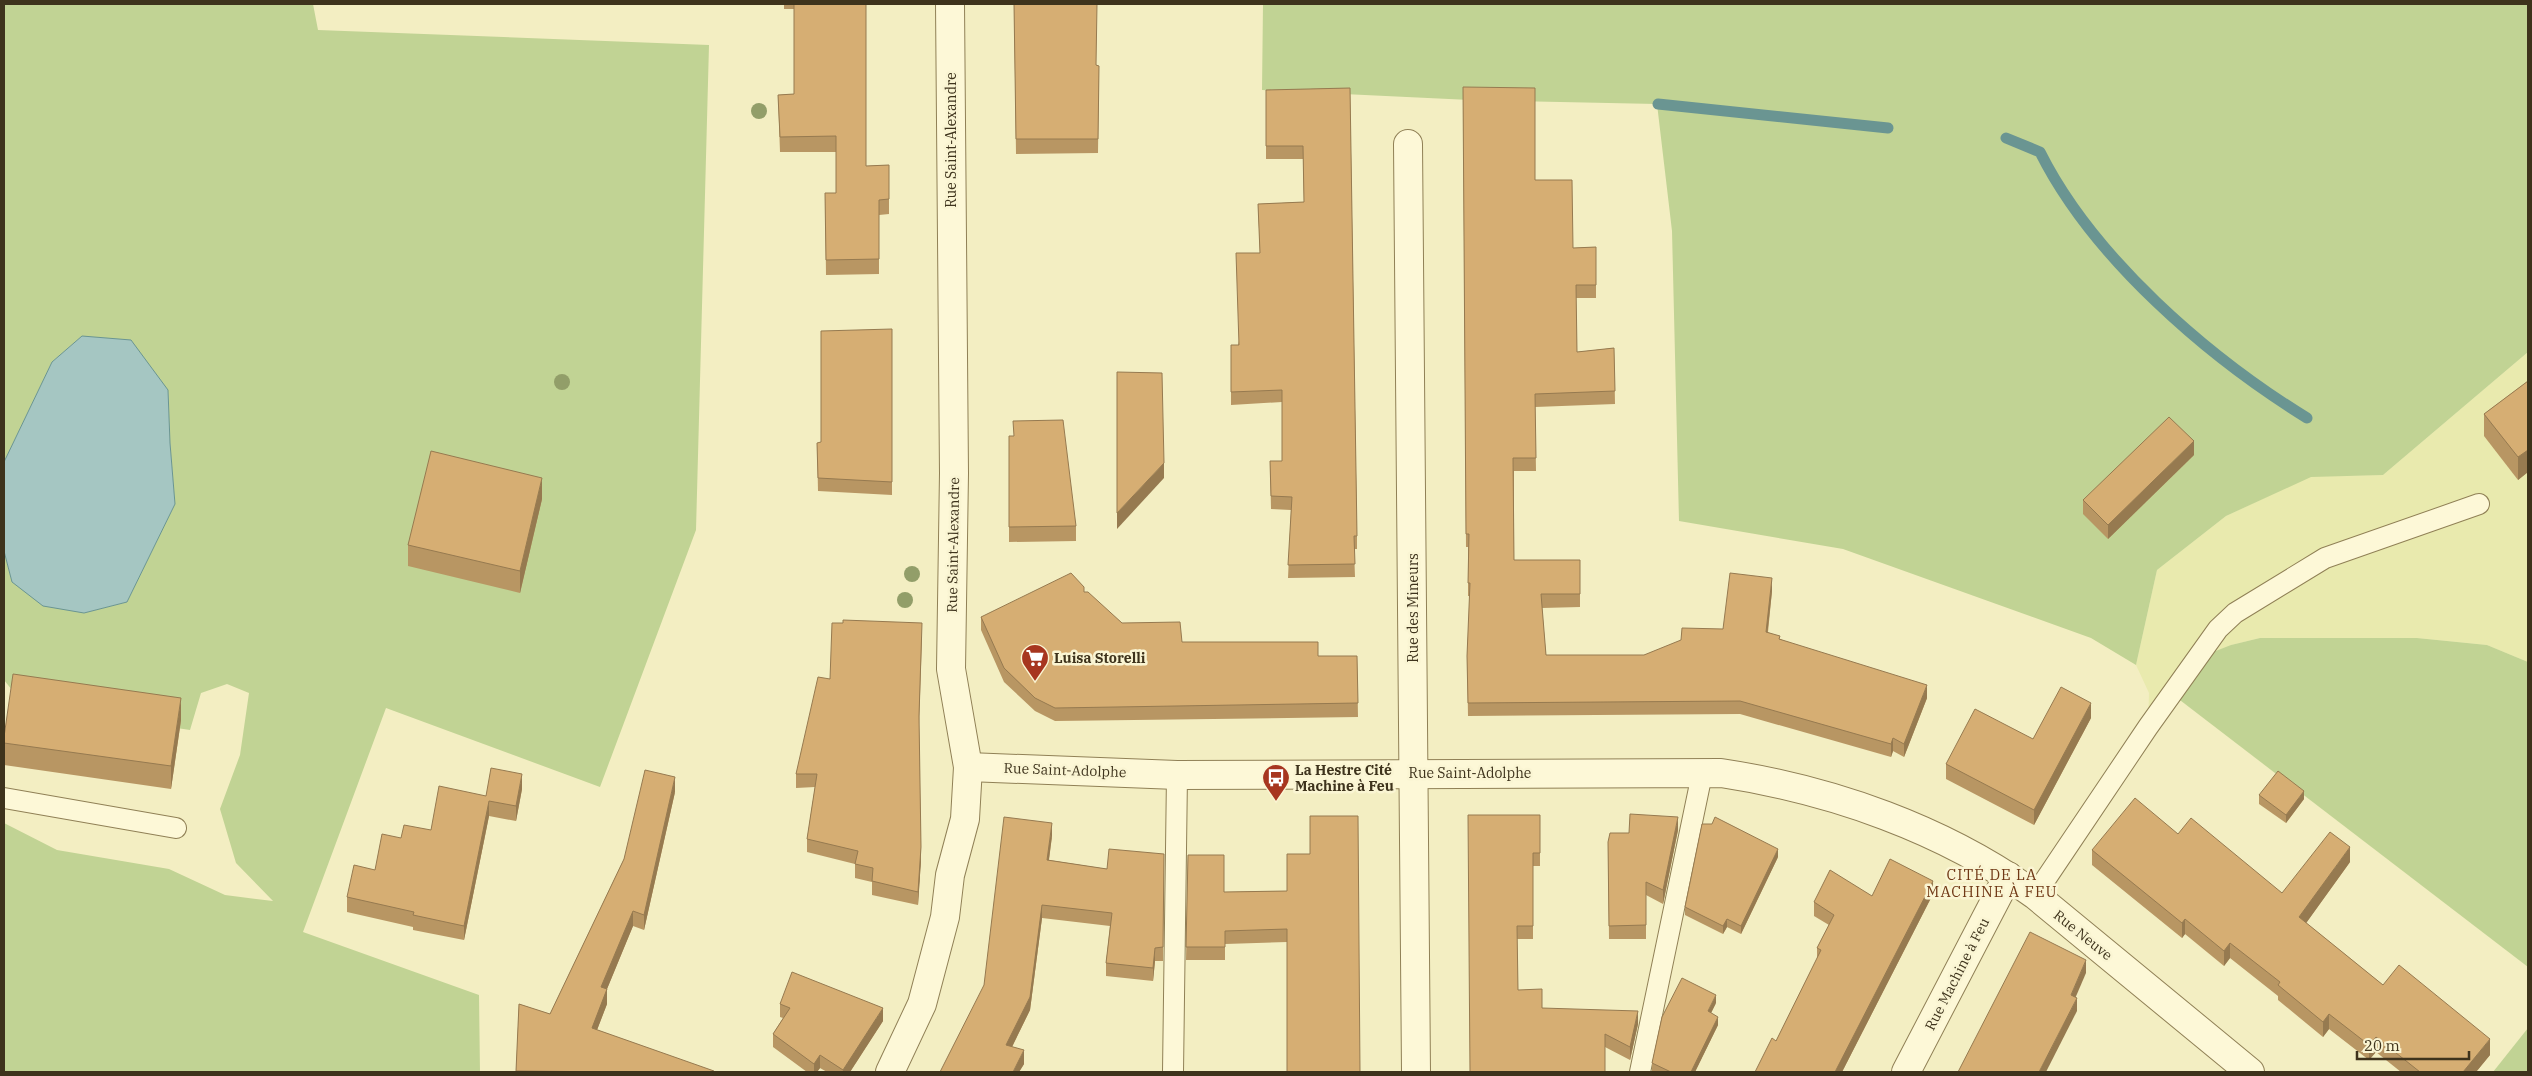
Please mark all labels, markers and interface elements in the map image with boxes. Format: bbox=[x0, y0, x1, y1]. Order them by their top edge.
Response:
street label: Rue Saint-Alexandre bbox=[942, 72, 960, 208]
street label: Rue Saint-Alexandre bbox=[943, 477, 963, 613]
street label: Rue des Mineurs bbox=[1404, 553, 1422, 663]
supermarket icon: Luisa Storelli bbox=[1020, 643, 1050, 682]
place label: Luisa Storelli bbox=[1054, 649, 1146, 667]
street label: Rue Saint-Adolphe bbox=[1003, 759, 1127, 781]
place label: La Hestre Cité Machine à Feu bbox=[1295, 761, 1394, 795]
bus stop icon: La Hestre Cité Machine à Feu bbox=[1261, 763, 1291, 802]
street label: Rue Saint-Adolphe bbox=[1409, 764, 1531, 782]
district label: CITÉ DE LA MACHINE À FEU bbox=[1926, 865, 2058, 901]
street label: Rue Neuve bbox=[2050, 906, 2116, 964]
street label: Rue Machine à Feu bbox=[1921, 914, 1993, 1033]
scale bar bbox=[2357, 1028, 2470, 1060]
text: 20 m bbox=[2364, 1036, 2400, 1055]

